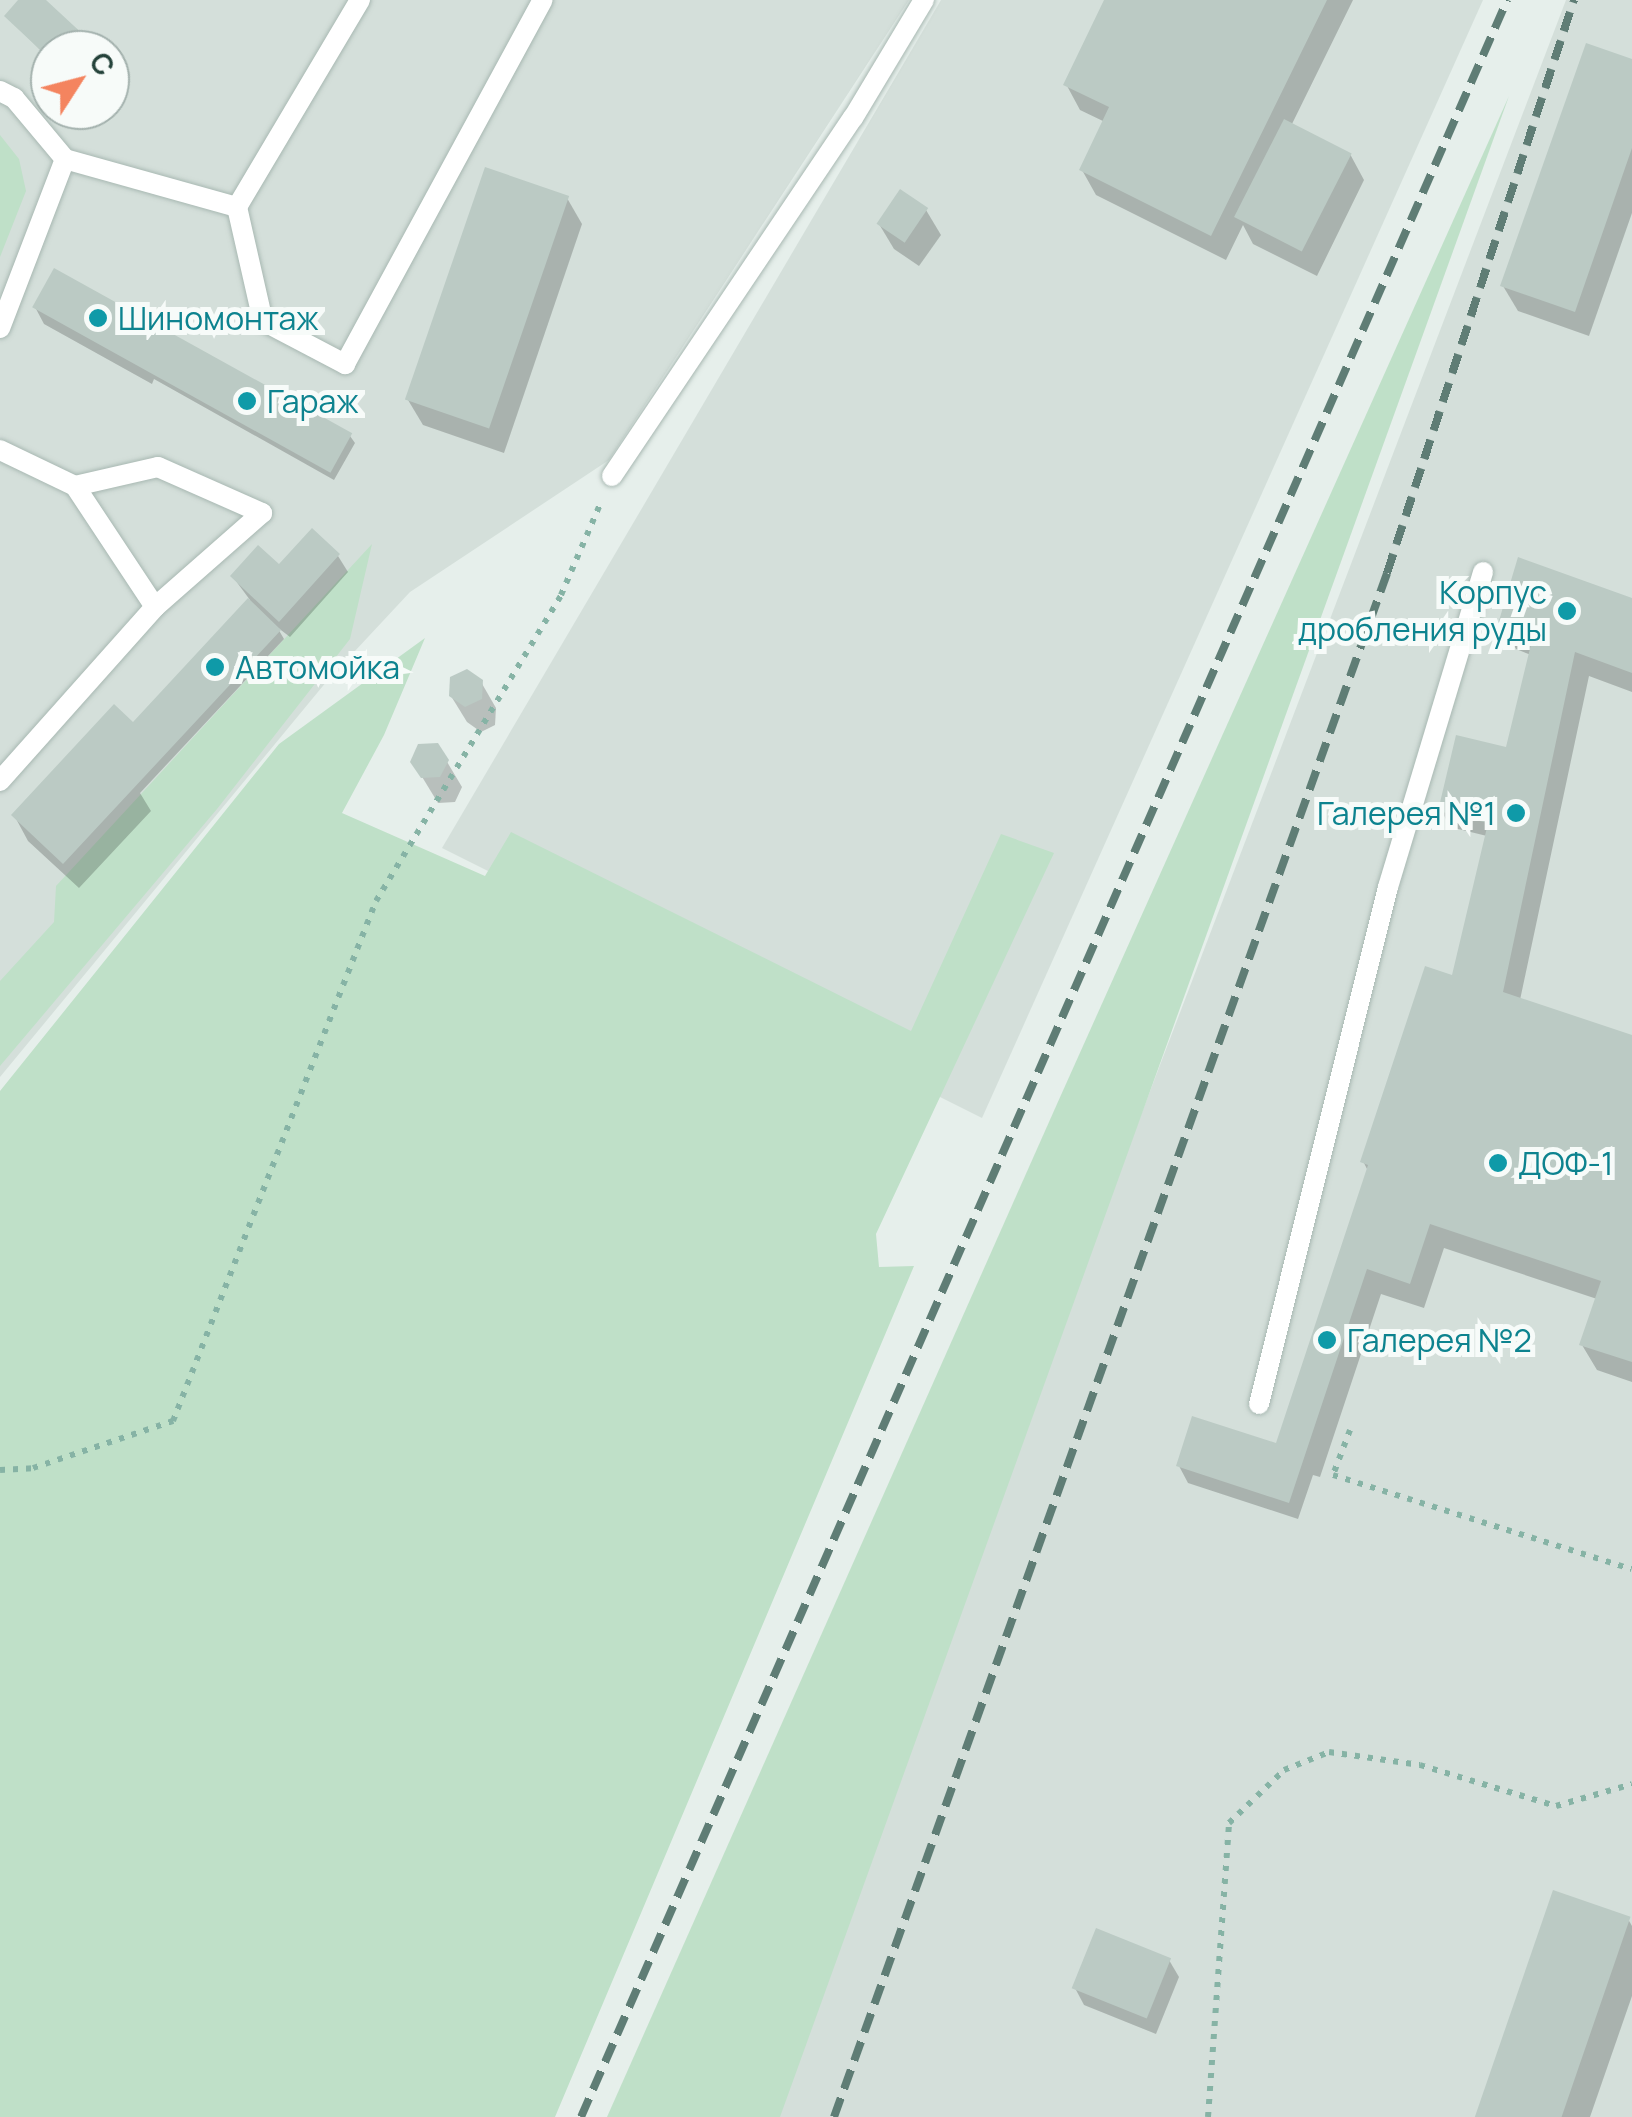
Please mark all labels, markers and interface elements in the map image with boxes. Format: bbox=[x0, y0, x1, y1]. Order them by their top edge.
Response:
north arrow bbox=[30, 30, 130, 130]
text: С bbox=[81, 44, 124, 83]
place label: Шиномонтаж bbox=[118, 299, 319, 337]
marker: Шиномонтаж bbox=[87, 307, 109, 329]
place label: Гараж bbox=[267, 382, 359, 420]
marker: Гараж bbox=[236, 390, 258, 412]
place label: Корпус дробления руды bbox=[1298, 574, 1547, 649]
marker: Корпус дробления руды bbox=[1556, 600, 1578, 622]
place label: Автомойка bbox=[235, 648, 400, 686]
marker: Автомойка bbox=[204, 656, 226, 678]
place label: Галерея №1 bbox=[1317, 794, 1496, 832]
marker: Галерея №1 bbox=[1505, 802, 1527, 824]
place label: ДОФ-1 bbox=[1518, 1144, 1613, 1182]
marker: ДОФ-1 bbox=[1487, 1152, 1509, 1174]
place label: Галерея №2 bbox=[1347, 1321, 1532, 1359]
marker: Галерея №2 bbox=[1316, 1329, 1338, 1351]

